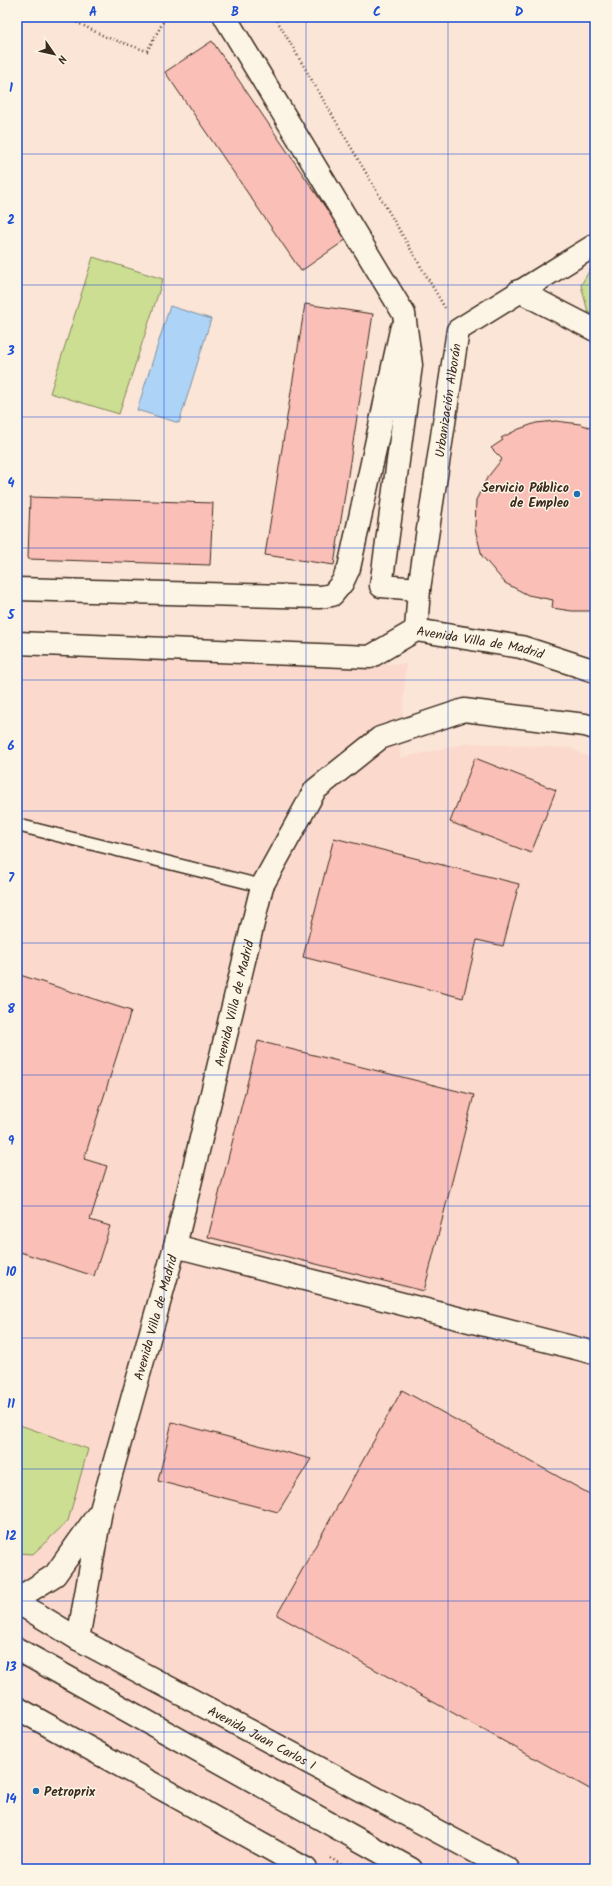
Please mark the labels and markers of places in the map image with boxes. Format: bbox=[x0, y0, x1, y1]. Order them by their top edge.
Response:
place label: Servicio Público de Empleo bbox=[481, 478, 569, 514]
marker: Servicio Público de Empleo bbox=[572, 489, 582, 499]
place label: Petroprix bbox=[44, 1782, 96, 1803]
marker: Petroprix bbox=[31, 1786, 41, 1796]

